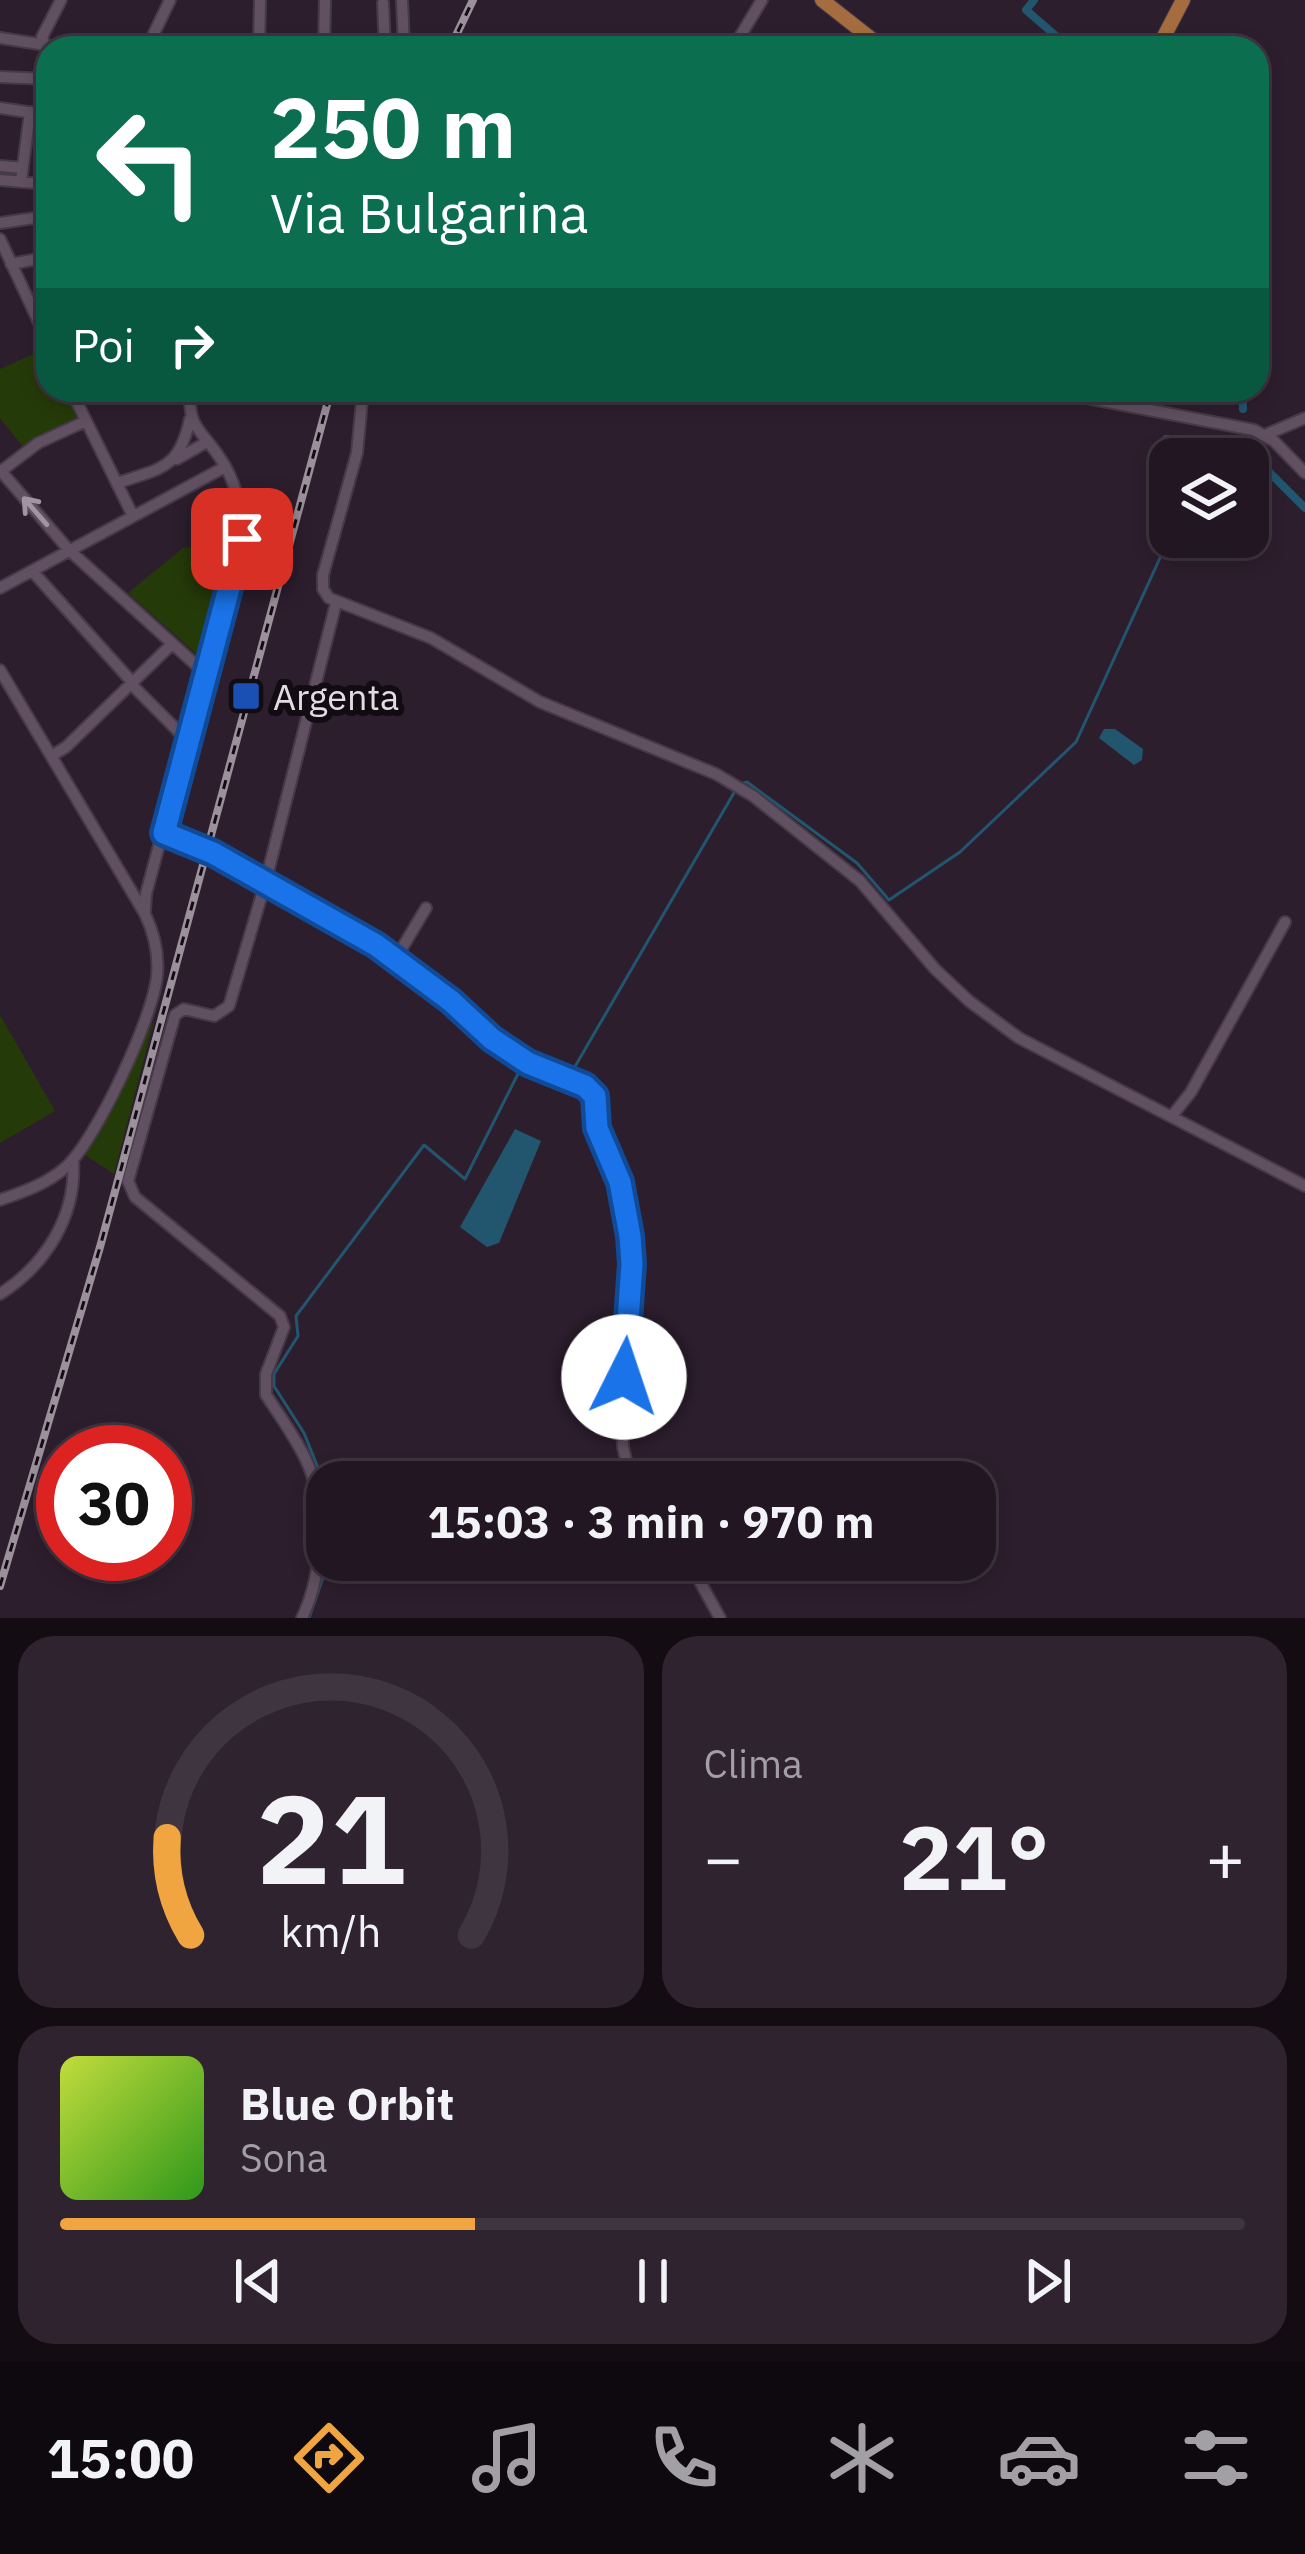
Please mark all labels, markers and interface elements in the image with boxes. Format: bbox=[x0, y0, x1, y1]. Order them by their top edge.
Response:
text: 250 m bbox=[270, 72, 516, 181]
icon: left bbox=[72, 84, 228, 240]
text: Via Bulgarina bbox=[270, 178, 589, 248]
icon: right bbox=[159, 312, 225, 378]
text: Poi bbox=[72, 316, 135, 374]
map controls bbox=[1149, 438, 1269, 558]
button: layers bbox=[1149, 438, 1269, 558]
pin bbox=[191, 488, 293, 590]
one-way arrow bbox=[22, 496, 49, 527]
icon: arrive bbox=[209, 506, 275, 572]
place label: Argenta bbox=[273, 673, 399, 720]
marker: Argenta bbox=[230, 680, 262, 712]
position arrow bbox=[561, 1314, 687, 1440]
speed limit sign: 30 bbox=[36, 1425, 192, 1581]
text: 15:03 · 3 min · 970 m bbox=[428, 1492, 874, 1550]
text: Clima bbox=[704, 1738, 803, 1789]
text: 21 bbox=[256, 1756, 406, 1918]
text: 21° bbox=[899, 1798, 1049, 1915]
text: − bbox=[704, 1814, 743, 1900]
text: + bbox=[1205, 1814, 1245, 1900]
text: km/h bbox=[280, 1903, 381, 1959]
text: Blue Orbit bbox=[240, 2074, 454, 2132]
text: Sona bbox=[240, 2132, 327, 2183]
icon: previous bbox=[225, 2248, 291, 2314]
icon: pause bbox=[620, 2248, 686, 2314]
icon: next bbox=[1015, 2248, 1081, 2314]
icon: directions bbox=[287, 2416, 371, 2500]
icon: music bbox=[465, 2416, 549, 2500]
icon: phone bbox=[642, 2416, 726, 2500]
icon: climate bbox=[820, 2416, 904, 2500]
icon: car bbox=[997, 2416, 1081, 2500]
icon: filters bbox=[1174, 2416, 1258, 2500]
text: 15:00 bbox=[47, 2423, 194, 2493]

